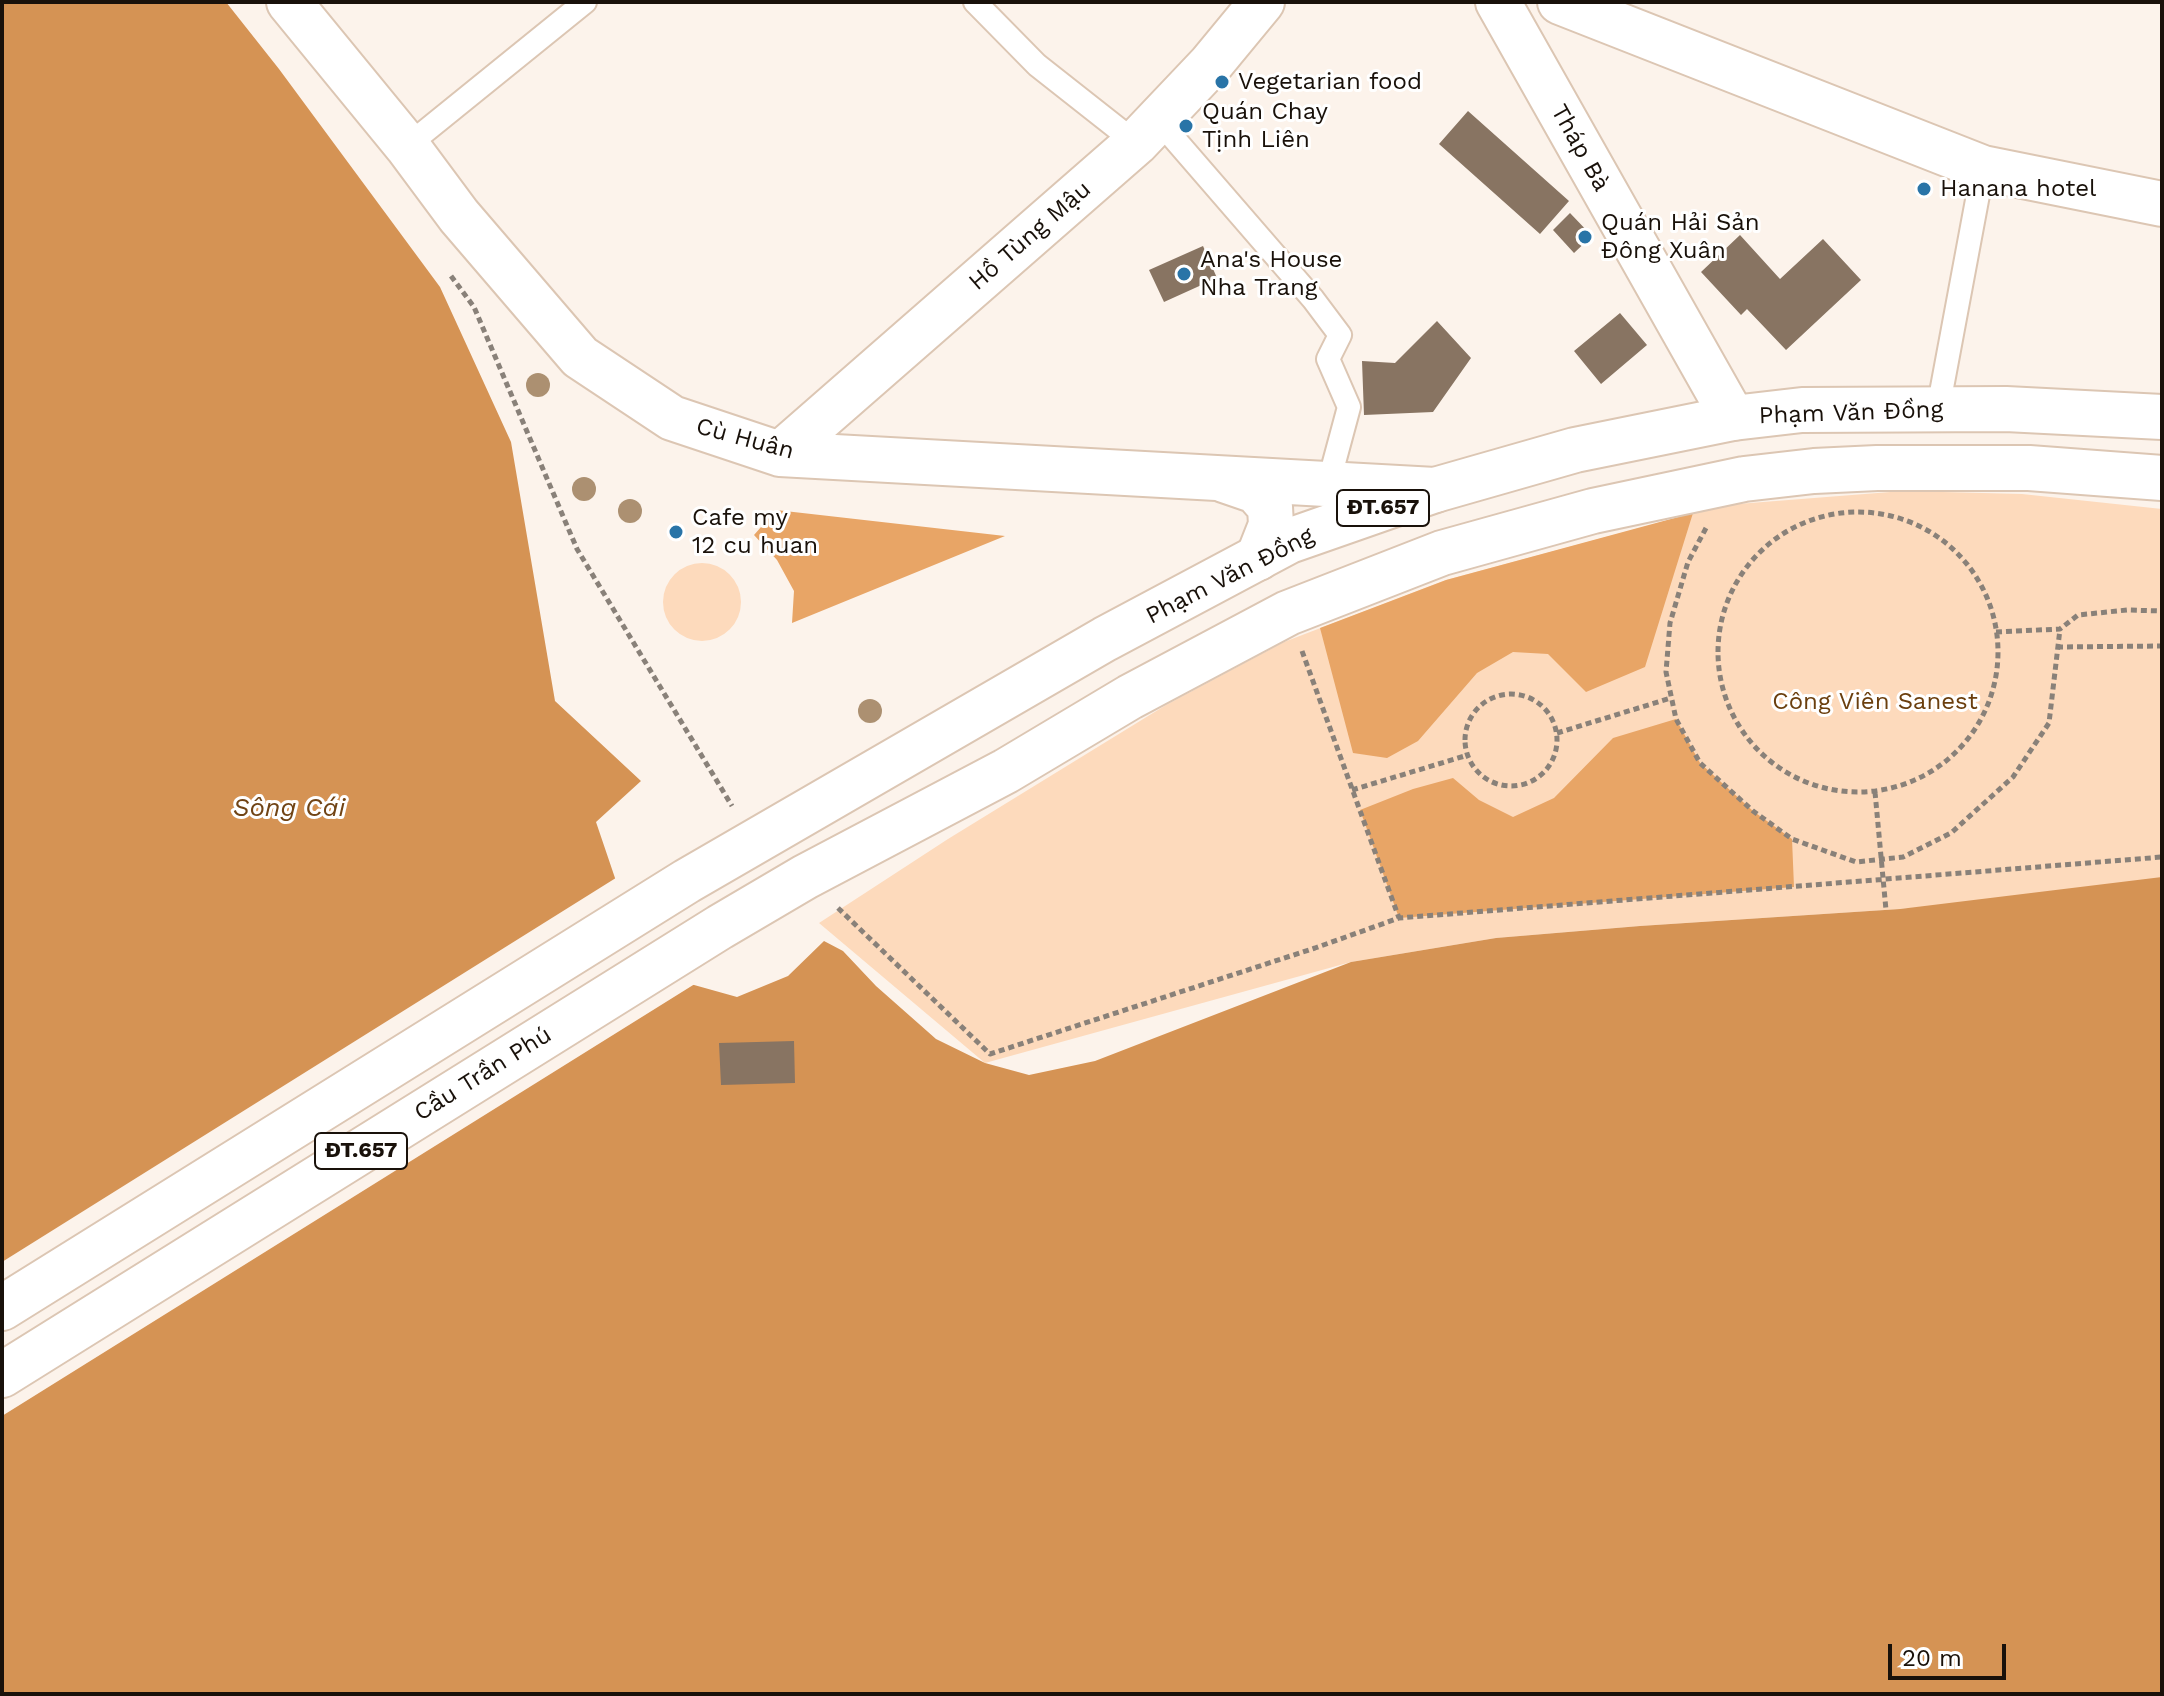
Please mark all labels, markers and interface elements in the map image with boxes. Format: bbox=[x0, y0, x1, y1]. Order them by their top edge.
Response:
place label: Vegetarian food bbox=[1238, 68, 1422, 96]
marker: Vegetarian food bbox=[1213, 73, 1231, 91]
place label: Quán Chay Tịnh Liên bbox=[1202, 98, 1328, 154]
street label: Tháp Bà bbox=[1544, 99, 1616, 197]
marker: Quán Chay Tịnh Liên bbox=[1177, 117, 1195, 135]
street label: Hồ Tùng Mậu bbox=[963, 175, 1097, 297]
place label: Hanana hotel bbox=[1940, 175, 2096, 203]
marker: Hanana hotel bbox=[1915, 180, 1933, 198]
place label: Quán Hải Sản Đông Xuân bbox=[1601, 209, 1760, 265]
marker: Quán Hải Sản Đông Xuân bbox=[1576, 228, 1594, 246]
place label: Ana's House Nha Trang bbox=[1200, 246, 1342, 302]
marker: Ana's House Nha Trang bbox=[1175, 265, 1193, 283]
street label: Phạm Văn Đồng bbox=[1758, 395, 1944, 431]
street label: Cù Huân bbox=[693, 412, 797, 466]
road number: ĐT.657 bbox=[1337, 490, 1429, 526]
place label: Cafe my 12 cu huan bbox=[692, 504, 818, 560]
street label: Phạm Văn Đồng bbox=[1141, 521, 1319, 631]
marker: Cafe my 12 cu huan bbox=[667, 523, 685, 541]
park label: Công Viên Sanest bbox=[1772, 688, 1978, 716]
water label: Sông Cái bbox=[233, 792, 345, 824]
street label: Cầu Trần Phú bbox=[409, 1020, 557, 1128]
road number: ĐT.657 bbox=[315, 1133, 407, 1169]
scale bar bbox=[1892, 1628, 2010, 1678]
text: 20 m bbox=[1902, 1644, 1962, 1672]

